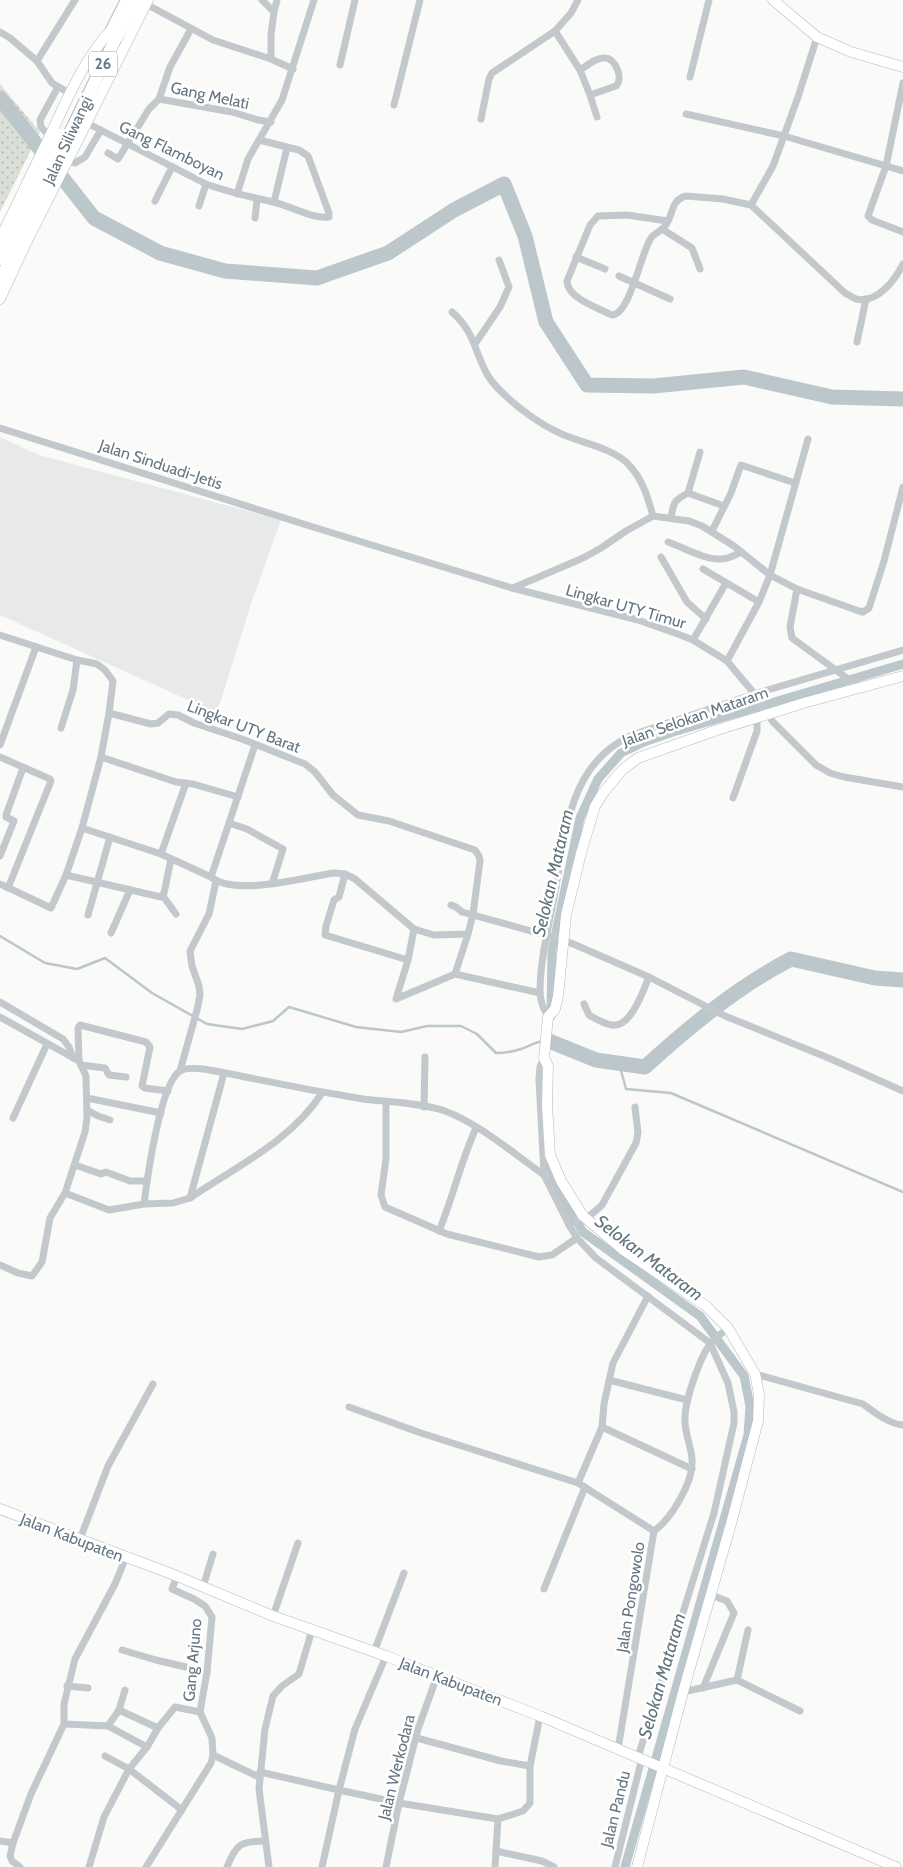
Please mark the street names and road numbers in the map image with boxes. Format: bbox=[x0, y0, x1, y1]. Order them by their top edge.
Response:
road number: 26 bbox=[89, 52, 117, 76]
street label: Gang Melati bbox=[169, 78, 251, 113]
street label: Jalan Siliwangi bbox=[38, 93, 96, 188]
street label: Gang Flamboyan bbox=[116, 117, 228, 184]
street label: Jalan Sinduadi-Jetis bbox=[96, 435, 225, 494]
street label: Lingkar UTY Timur bbox=[564, 580, 689, 633]
street label: Jalan Selokan Mataram bbox=[619, 683, 771, 751]
street label: Lingkar UTY Barat bbox=[185, 696, 304, 757]
street label: Jalan Kabupaten bbox=[17, 1509, 126, 1566]
street label: Jalan Pongowolo bbox=[612, 1540, 649, 1655]
street label: Gang Arjuno bbox=[179, 1617, 206, 1702]
street label: Jalan Kabupaten bbox=[396, 1653, 505, 1710]
street label: Jalan Werkodara bbox=[374, 1712, 419, 1823]
street label: Jalan Pandu bbox=[597, 1769, 634, 1850]

